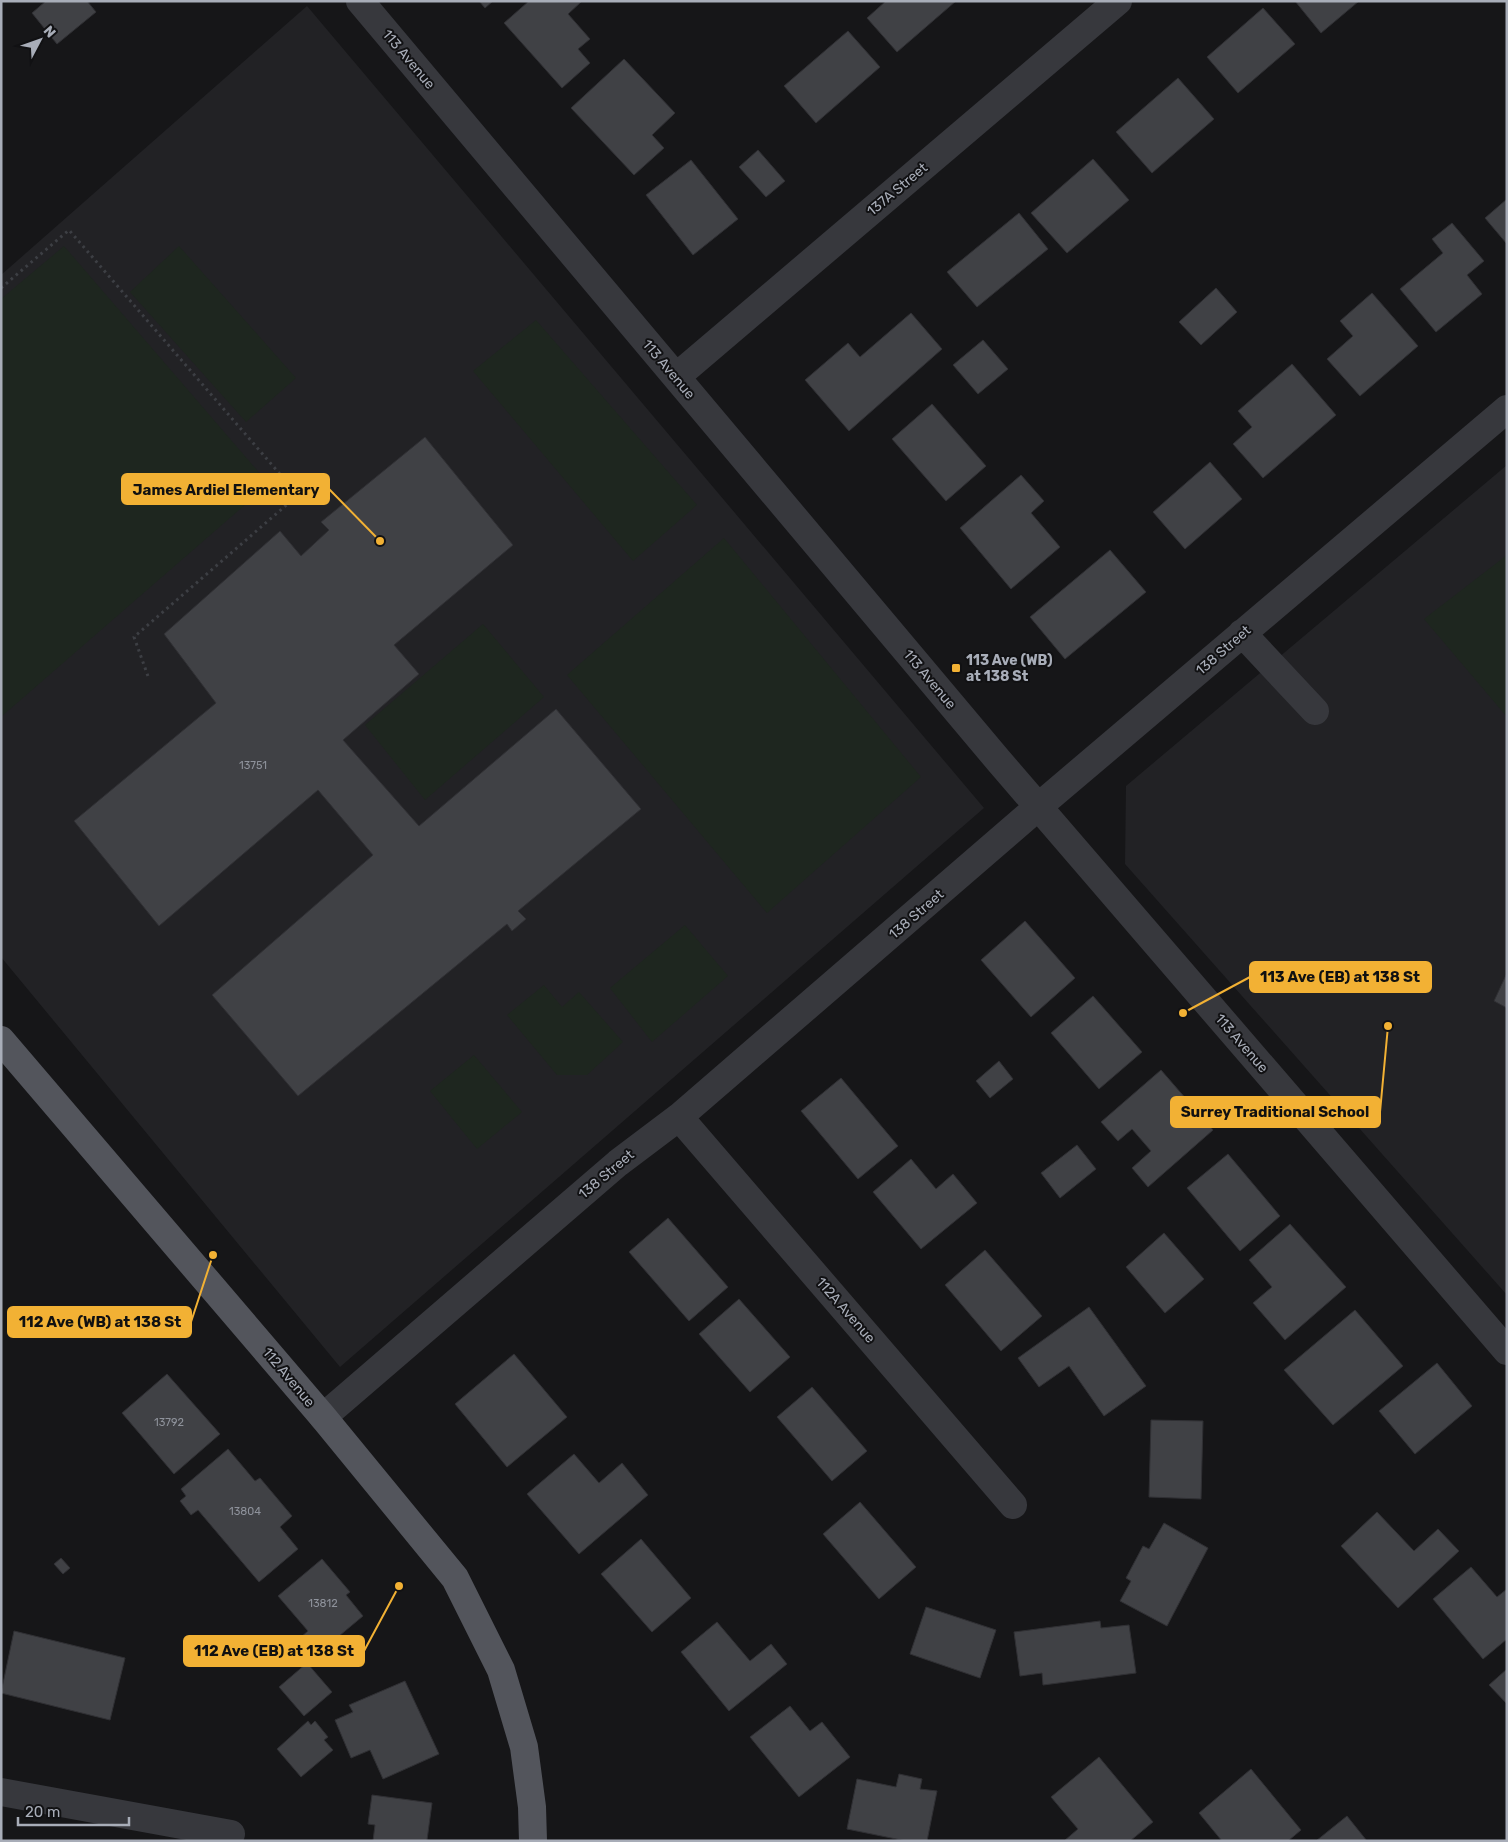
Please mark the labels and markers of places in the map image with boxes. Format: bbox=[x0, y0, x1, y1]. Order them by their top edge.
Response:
callout: James Ardiel Elementary bbox=[122, 474, 329, 504]
place label: 113 Ave (WB) at 138 St bbox=[966, 652, 1053, 685]
marker: 113 Ave (WB) at 138 St bbox=[950, 662, 962, 674]
callout: 113 Ave (EB) at 138 St bbox=[1250, 962, 1431, 992]
callout: Surrey Traditional School bbox=[1171, 1097, 1380, 1127]
callout: 112 Ave (WB) at 138 St bbox=[8, 1307, 191, 1337]
callout: 112 Ave (EB) at 138 St bbox=[184, 1636, 364, 1666]

